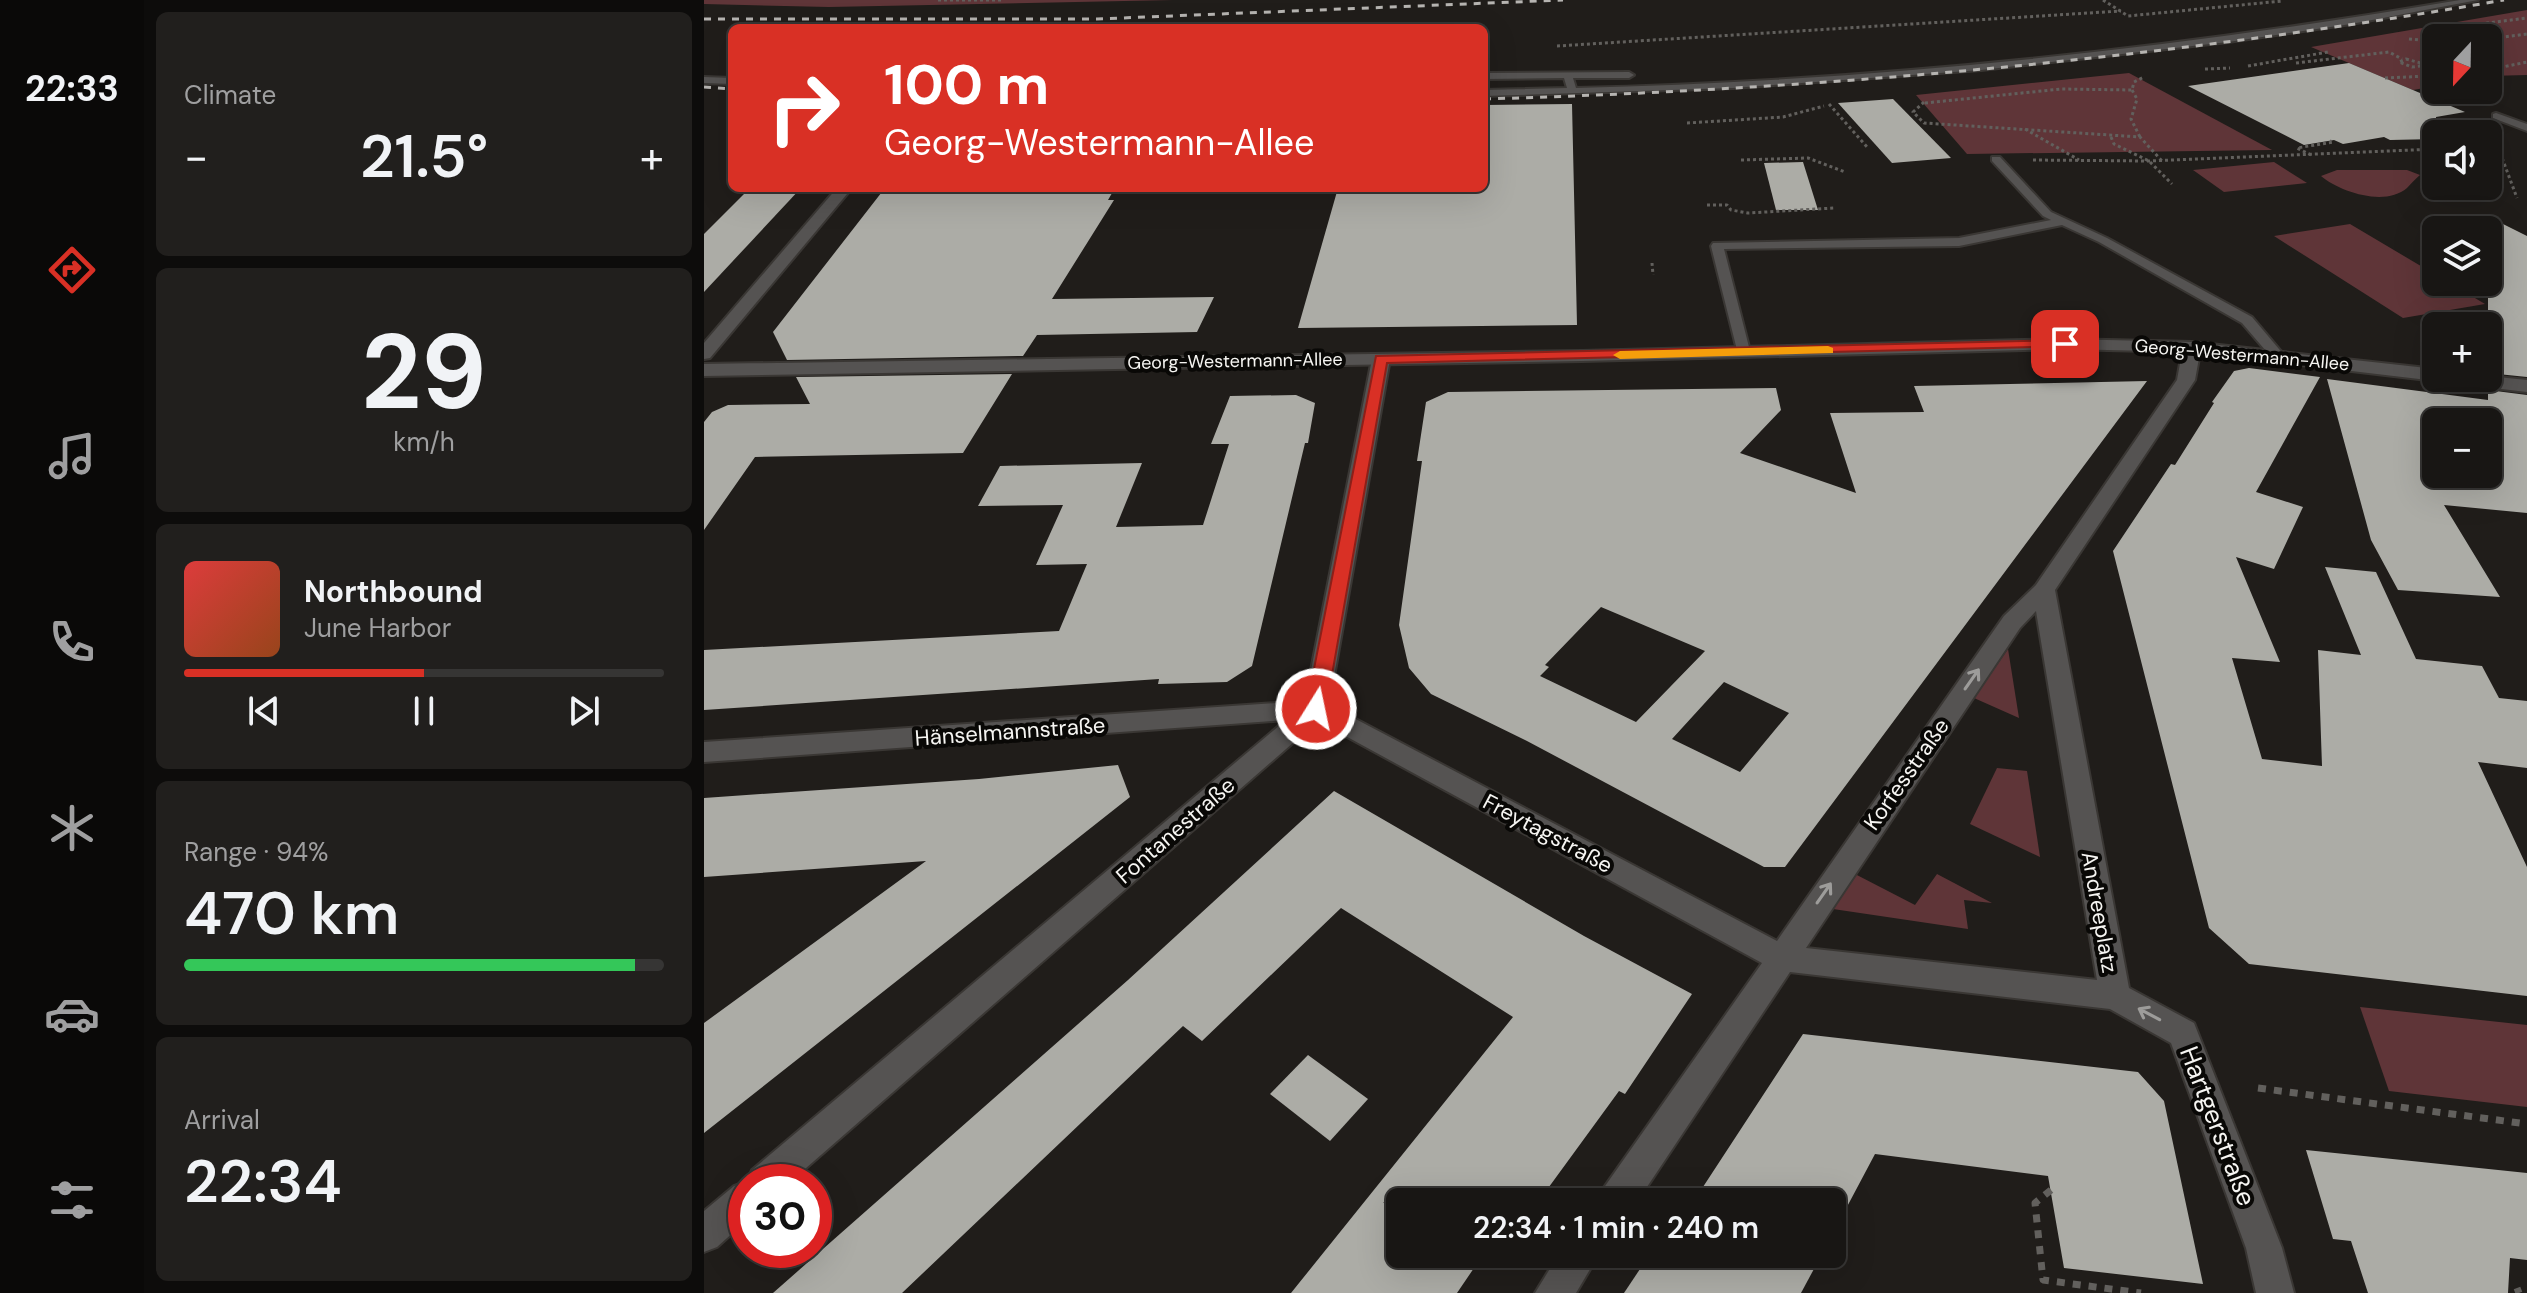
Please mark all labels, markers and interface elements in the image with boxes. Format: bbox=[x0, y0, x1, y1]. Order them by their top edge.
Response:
north arrow bbox=[2422, 24, 2502, 104]
map controls bbox=[2422, 24, 2502, 488]
text: 100 m bbox=[884, 48, 1049, 121]
icon: right bbox=[752, 56, 856, 160]
text: 22:33 bbox=[25, 65, 119, 112]
text: Climate bbox=[184, 78, 276, 112]
text: 21.5° bbox=[360, 117, 488, 196]
text: Georg-Westermann-Allee bbox=[884, 119, 1315, 166]
button: sound bbox=[2422, 120, 2502, 200]
text: − bbox=[184, 128, 208, 186]
text: + bbox=[640, 128, 664, 186]
button: layers bbox=[2422, 216, 2502, 296]
icon: directions bbox=[44, 242, 100, 298]
text: 29 bbox=[361, 305, 487, 440]
pin bbox=[2031, 310, 2099, 378]
button: + bbox=[2422, 312, 2502, 392]
icon: arrive bbox=[2043, 322, 2087, 366]
street label: Georg-Westermann-Allee bbox=[2134, 334, 2350, 376]
street label: Georg-Westermann-Allee bbox=[1127, 347, 1343, 375]
button: − bbox=[2422, 408, 2502, 488]
text: km/h bbox=[393, 425, 455, 459]
icon: music bbox=[44, 428, 100, 484]
text: Northbound bbox=[304, 572, 483, 611]
text: June Harbor bbox=[304, 611, 451, 645]
icon: phone bbox=[44, 614, 100, 670]
position arrow bbox=[1274, 667, 1358, 751]
one-way arrow bbox=[1964, 669, 1980, 691]
icon: previous bbox=[242, 689, 286, 733]
icon: pause bbox=[402, 689, 446, 733]
icon: next bbox=[562, 689, 606, 733]
street label: Hänselmannstraße bbox=[914, 710, 1106, 753]
street label: Korfesstraße bbox=[1857, 713, 1956, 836]
street label: Fontanestraße bbox=[1110, 771, 1241, 890]
street label: Freytagstraße bbox=[1478, 787, 1618, 880]
icon: climate bbox=[44, 800, 100, 856]
text: Range · 94% bbox=[184, 835, 328, 869]
street label: Andreeplatz bbox=[2075, 849, 2124, 975]
text: 470 km bbox=[184, 874, 399, 953]
one-way arrow bbox=[1816, 883, 1832, 905]
icon: car bbox=[44, 986, 100, 1042]
one-way arrow bbox=[2138, 1006, 2162, 1022]
street label: Hartgerstraße bbox=[2172, 1041, 2264, 1211]
text: Arrival bbox=[184, 1103, 260, 1137]
text: 22:34 bbox=[184, 1142, 342, 1221]
speed limit sign: 30 bbox=[728, 1164, 832, 1268]
icon: filters bbox=[44, 1172, 100, 1228]
text: 22:34 · 1 min · 240 m bbox=[1473, 1208, 1759, 1247]

